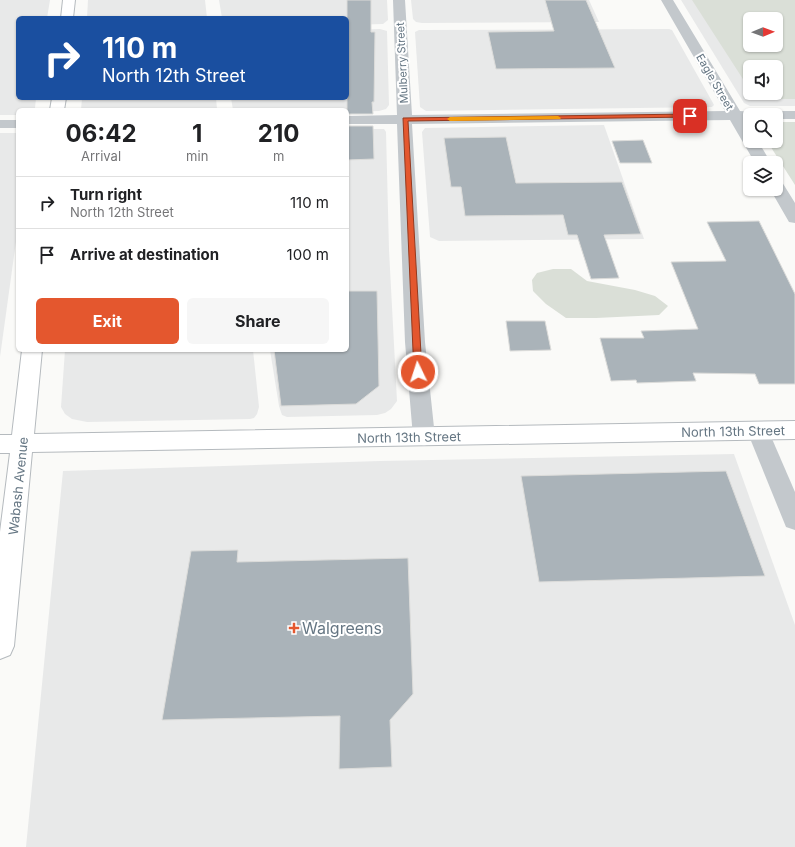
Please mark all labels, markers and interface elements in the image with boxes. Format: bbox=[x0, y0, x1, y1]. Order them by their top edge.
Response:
north arrow bbox=[743, 12, 783, 52]
map controls bbox=[743, 12, 783, 196]
street label: Mulberry Street bbox=[393, 22, 411, 104]
text: 110 m bbox=[102, 31, 177, 65]
icon: right bbox=[36, 32, 88, 84]
street label: Eagle Street bbox=[693, 51, 737, 113]
button: sound bbox=[743, 60, 783, 100]
text: North 12th Street bbox=[102, 65, 246, 86]
pin bbox=[673, 99, 707, 133]
icon: arrive bbox=[679, 105, 701, 127]
button: search bbox=[743, 108, 783, 148]
text: 06:42 bbox=[65, 119, 137, 148]
text: 1 bbox=[192, 119, 202, 148]
text: 210 bbox=[258, 119, 299, 148]
text: Arrival bbox=[81, 148, 121, 164]
text: min bbox=[186, 148, 208, 164]
text: m bbox=[273, 148, 284, 164]
button: layers bbox=[743, 156, 783, 196]
text: Turn right bbox=[70, 185, 142, 204]
icon: right bbox=[36, 192, 58, 214]
text: 110 m bbox=[290, 193, 329, 212]
text: North 12th Street bbox=[70, 204, 174, 220]
icon: arrive bbox=[36, 244, 58, 266]
text: Arrive at destination bbox=[70, 245, 219, 264]
text: 100 m bbox=[287, 245, 329, 264]
button: Exit bbox=[36, 298, 179, 344]
button: Share bbox=[187, 298, 329, 344]
position arrow bbox=[397, 351, 439, 393]
street label: North 13th Street bbox=[681, 422, 785, 440]
street label: North 13th Street bbox=[357, 428, 461, 446]
street label: Wabash Avenue bbox=[5, 436, 31, 536]
place label: Walgreens bbox=[302, 618, 382, 638]
marker: Walgreens bbox=[289, 623, 299, 633]

